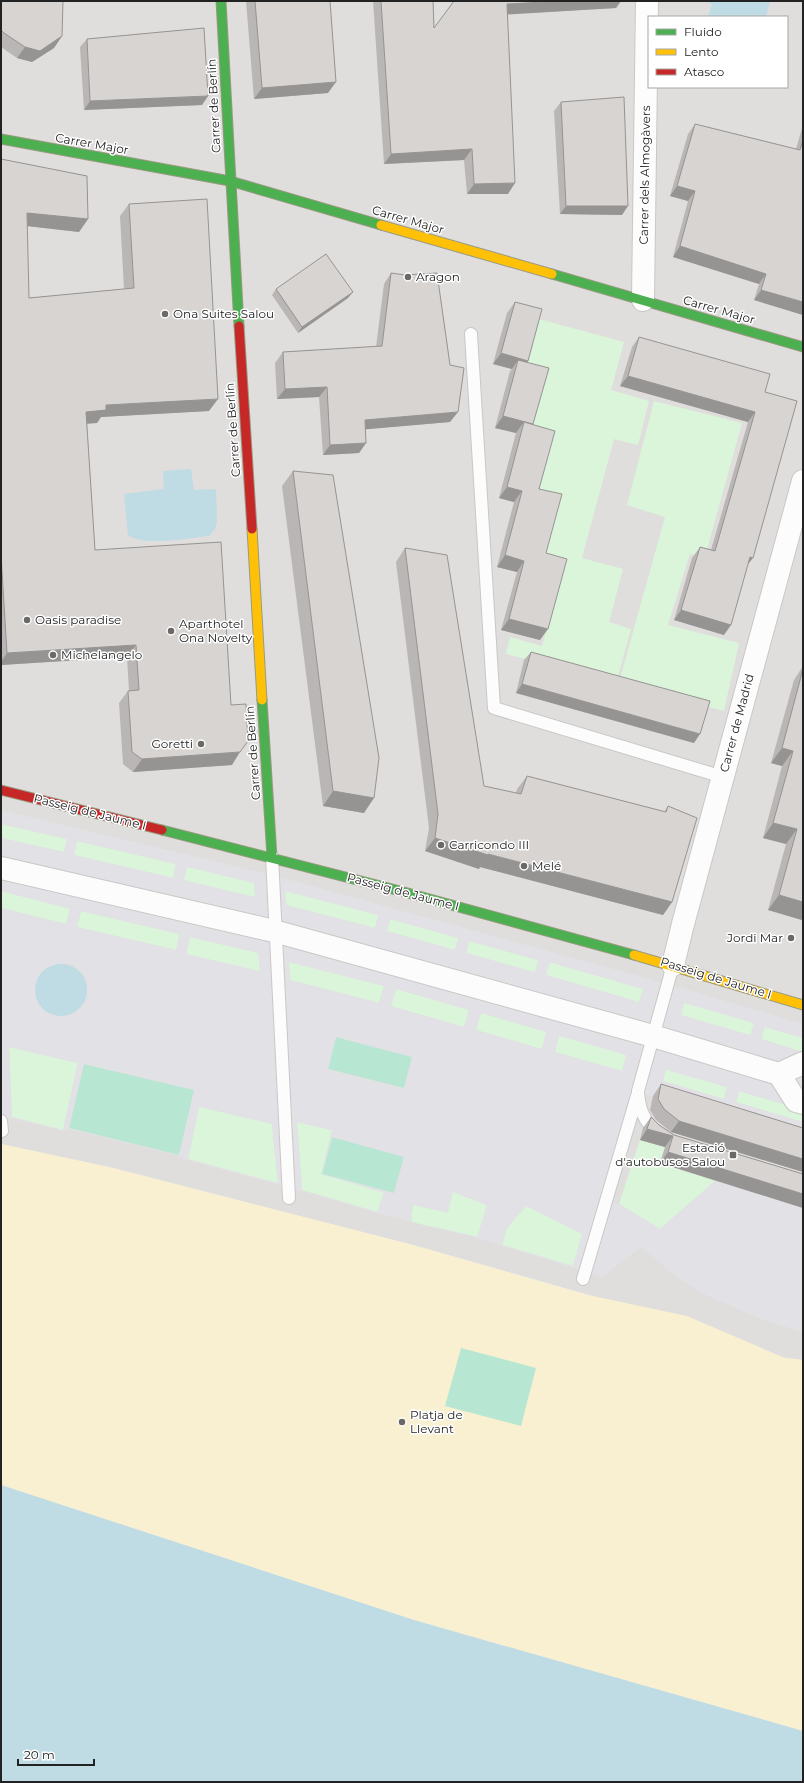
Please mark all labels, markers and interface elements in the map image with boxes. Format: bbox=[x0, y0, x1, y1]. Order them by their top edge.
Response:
legend bbox=[648, 16, 788, 88]
text: Fluido bbox=[684, 24, 722, 39]
text: Lento bbox=[684, 44, 719, 59]
street label: Carrer de Berlín bbox=[204, 59, 223, 153]
text: Atasco bbox=[684, 64, 724, 79]
street label: Carrer dels Almogàvers bbox=[636, 105, 653, 245]
street label: Carrer Major bbox=[54, 130, 130, 157]
street label: Carrer Major bbox=[370, 202, 446, 237]
place label: Aragon bbox=[416, 269, 460, 284]
marker: Aragon bbox=[403, 272, 413, 282]
street label: Carrer Major bbox=[681, 292, 757, 327]
place label: Ona Suites Salou bbox=[173, 306, 274, 321]
marker: Ona Suites Salou bbox=[160, 309, 170, 319]
street label: Carrer de Berlín bbox=[222, 383, 243, 478]
place label: Oasis paradise bbox=[35, 612, 121, 627]
marker: Oasis paradise bbox=[22, 615, 32, 625]
place label: Aparthotel Ona Novelty bbox=[179, 616, 253, 645]
marker: Aparthotel Ona Novelty bbox=[166, 626, 176, 636]
place label: Michelangelo bbox=[61, 647, 142, 662]
marker: Michelangelo bbox=[48, 650, 58, 660]
street label: Carrer de Madrid bbox=[716, 672, 757, 774]
street label: Carrer de Berlín bbox=[242, 706, 263, 801]
place label: Goretti bbox=[151, 736, 193, 751]
marker: Goretti bbox=[196, 739, 206, 749]
street label: Passeig de Jaume I bbox=[32, 790, 148, 833]
place label: Carricondo III bbox=[449, 837, 529, 852]
marker: Carricondo III bbox=[436, 840, 446, 850]
place label: Melé bbox=[532, 858, 561, 873]
marker: Melé bbox=[519, 861, 529, 871]
street label: Passeig de Jaume I bbox=[345, 869, 461, 914]
place label: Jordi Mar bbox=[726, 930, 783, 945]
marker: Jordi Mar bbox=[786, 933, 796, 943]
street label: Passeig de Jaume I bbox=[659, 953, 774, 1002]
place label: Estació d'autobusos Salou bbox=[615, 1140, 725, 1169]
marker: Estació d'autobusos Salou bbox=[728, 1150, 738, 1160]
place label: Platja de Llevant bbox=[410, 1407, 463, 1436]
marker: Platja de Llevant bbox=[397, 1417, 407, 1427]
scale bar bbox=[18, 1741, 94, 1767]
text: 20 m bbox=[24, 1747, 55, 1762]

